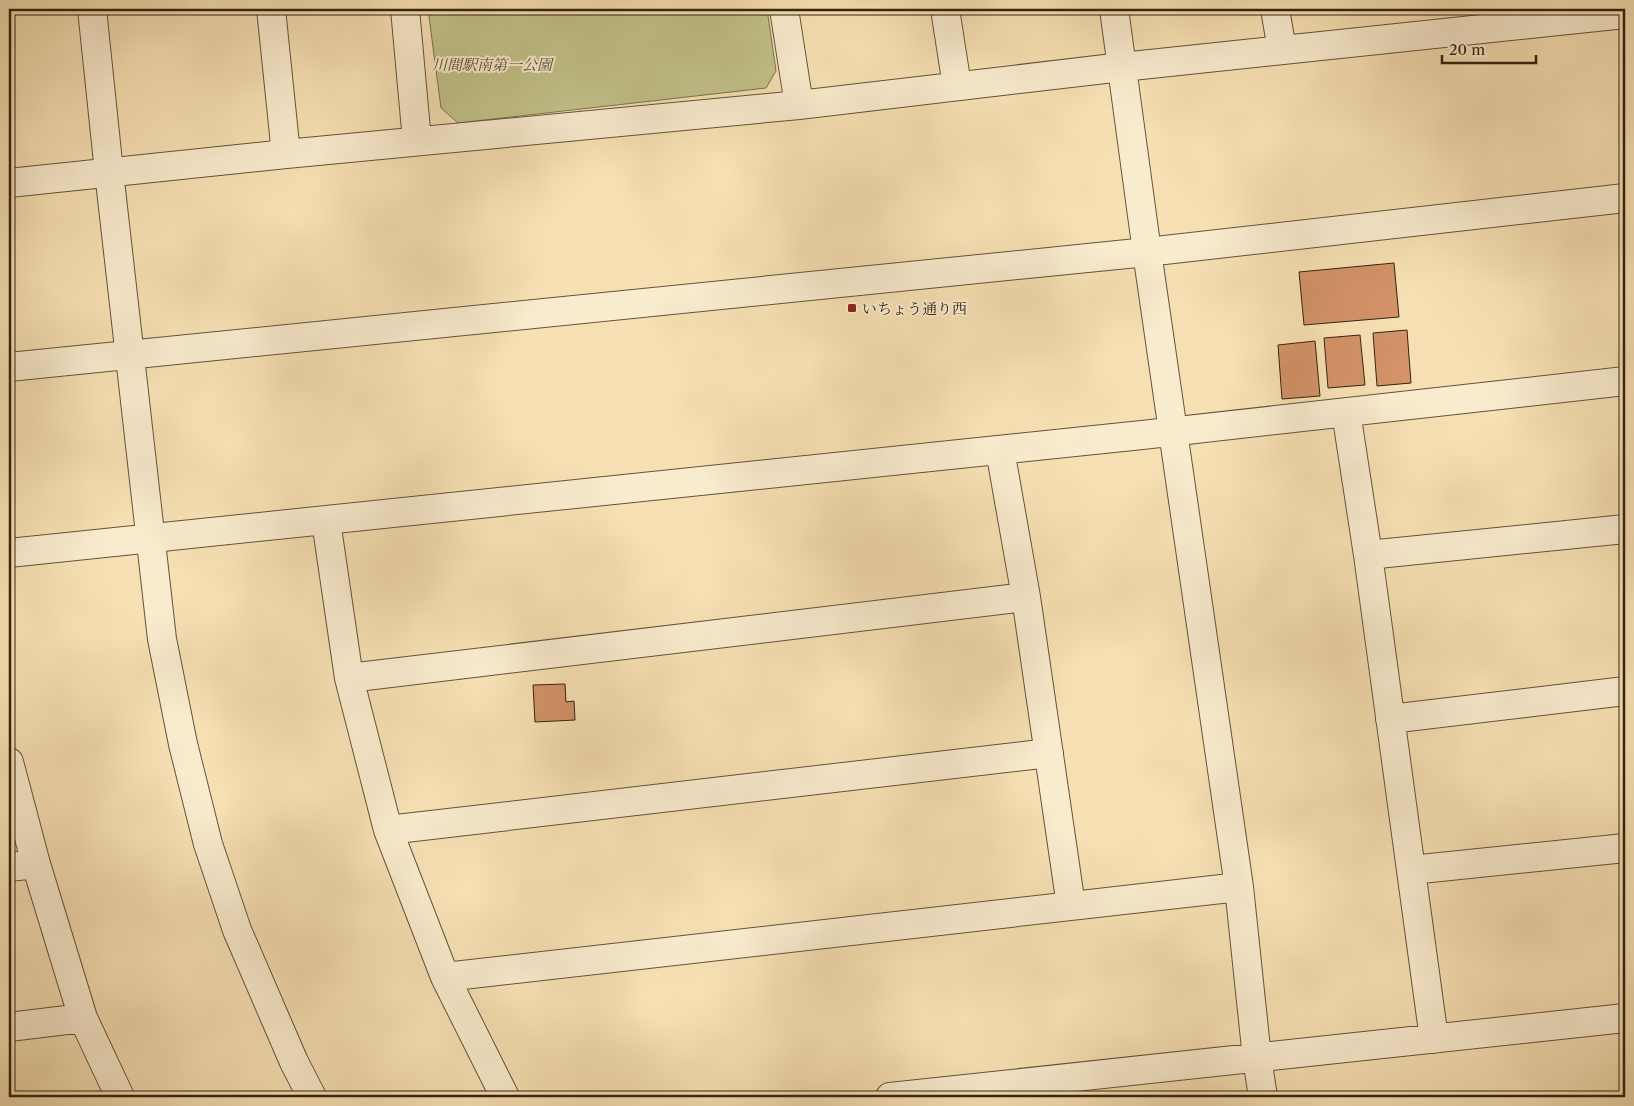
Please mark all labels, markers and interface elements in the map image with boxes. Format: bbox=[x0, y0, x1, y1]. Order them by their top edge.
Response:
scale bar bbox=[1442, 32, 1535, 64]
text: 20 m bbox=[1449, 40, 1485, 59]
park label: 川間駅南第一公園 bbox=[432, 55, 555, 74]
place label: いちょう通り西 bbox=[862, 299, 967, 318]
marker: いちょう通り西 bbox=[846, 302, 858, 314]

